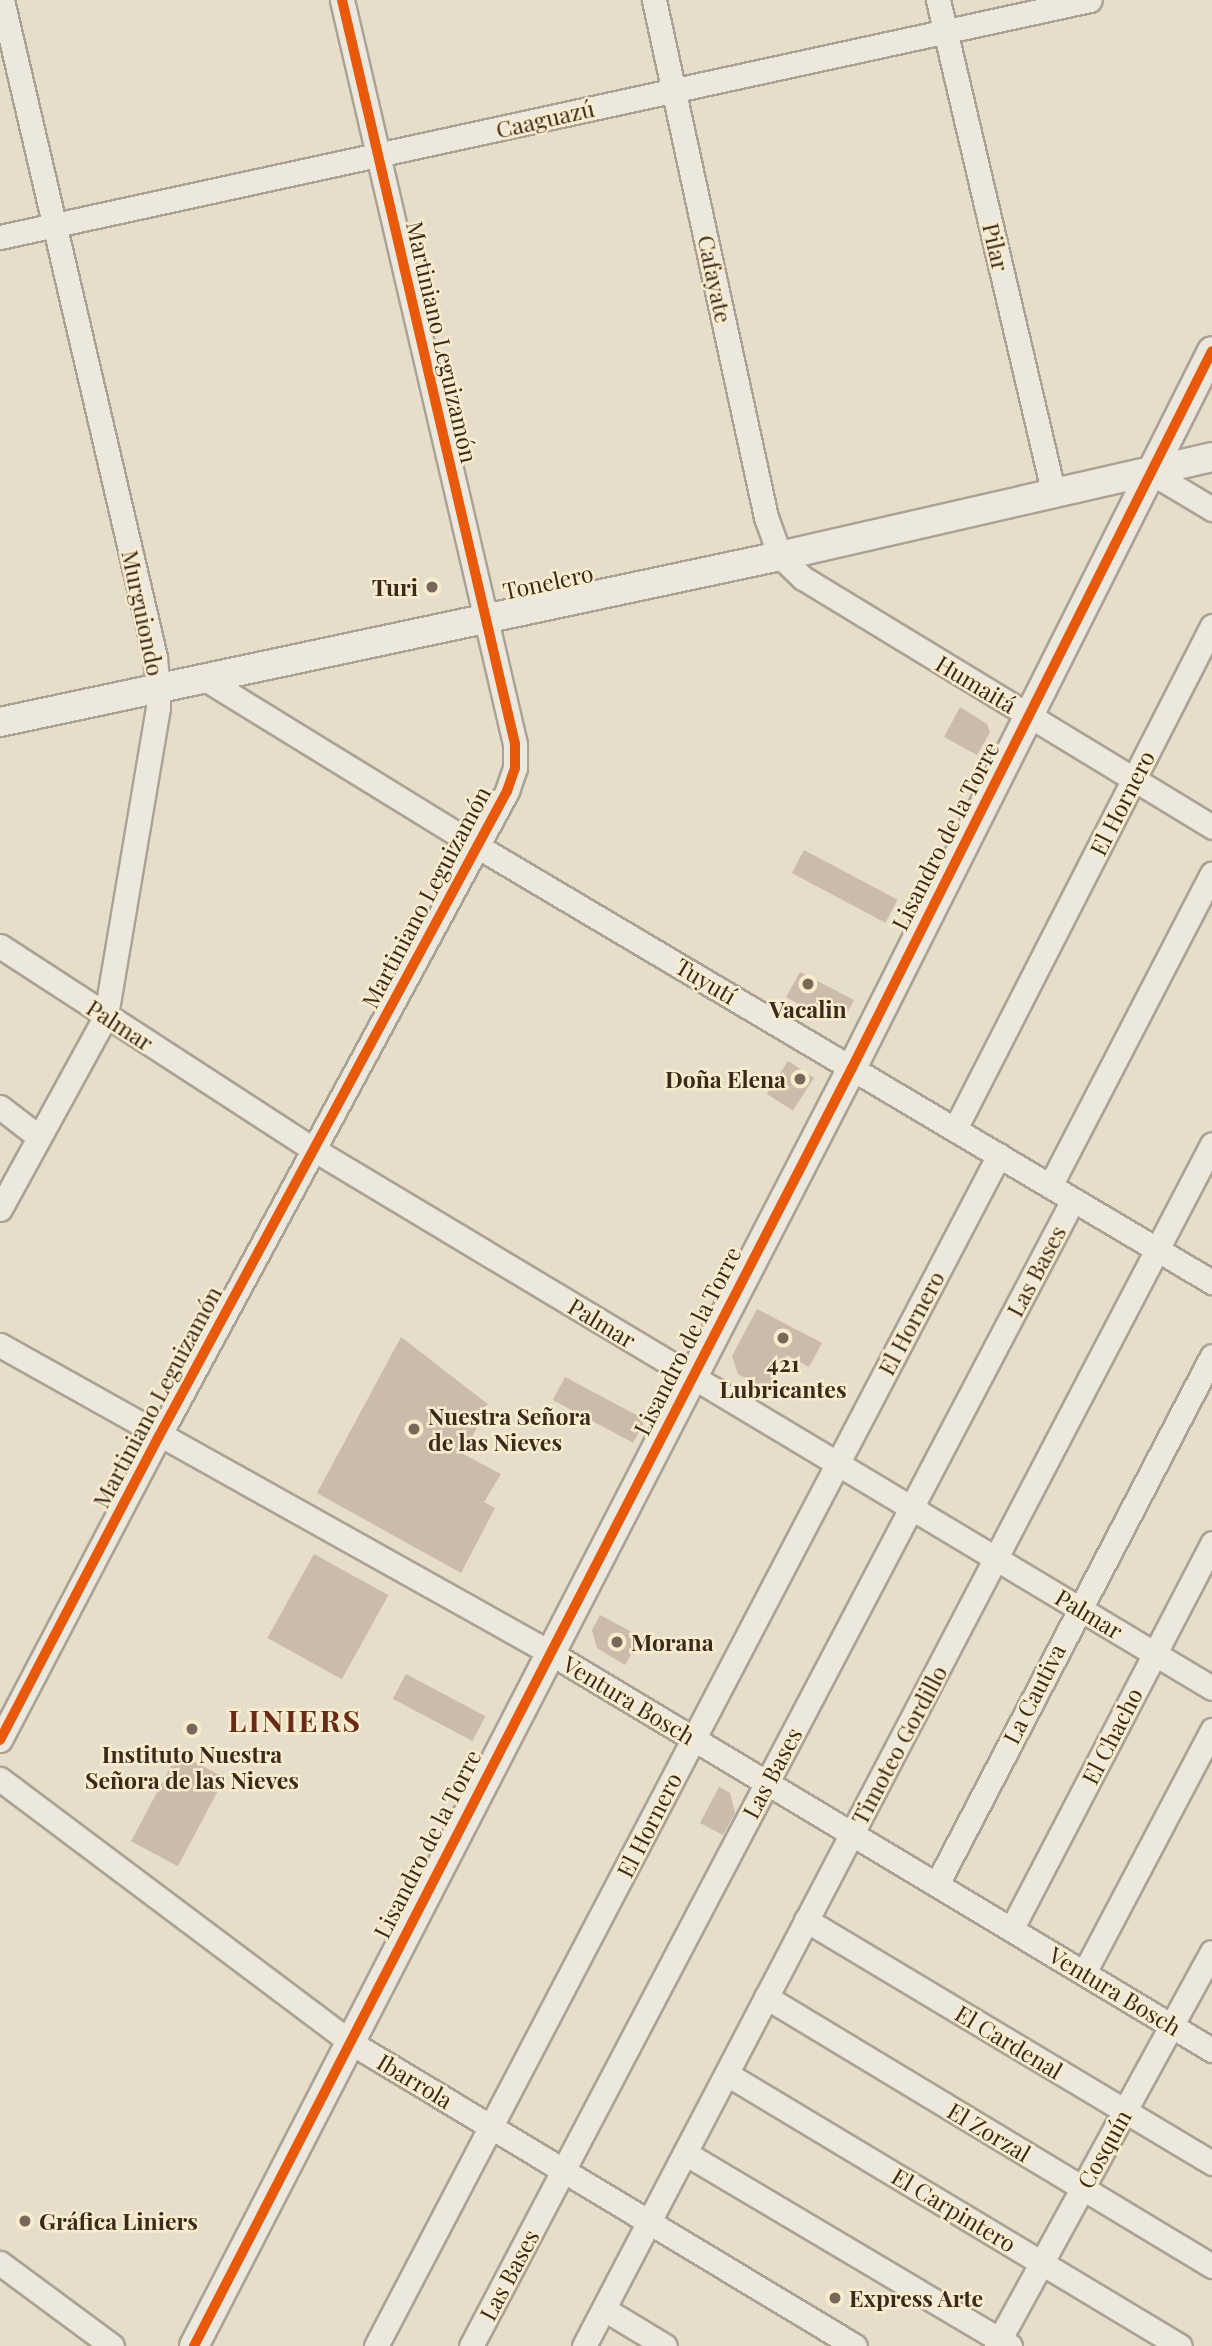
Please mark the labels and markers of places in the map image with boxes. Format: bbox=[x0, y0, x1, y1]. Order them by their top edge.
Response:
place label: Turi bbox=[372, 573, 418, 601]
marker: Turi bbox=[424, 579, 440, 595]
marker: Vacalin bbox=[800, 976, 816, 992]
place label: Vacalin bbox=[769, 995, 847, 1023]
place label: Doña Elena bbox=[665, 1065, 786, 1093]
marker: Doña Elena bbox=[792, 1071, 808, 1087]
marker: 421 Lubricantes bbox=[775, 1330, 791, 1346]
place label: 421 Lubricantes bbox=[719, 1349, 847, 1403]
place label: Nuestra Señora de las Nieves bbox=[428, 1402, 591, 1456]
marker: Nuestra Señora de las Nieves bbox=[406, 1421, 422, 1437]
place label: Morana bbox=[631, 1628, 714, 1656]
marker: Morana bbox=[609, 1634, 625, 1650]
marker: Instituto Nuestra Señora de las Nieves bbox=[184, 1721, 200, 1737]
place label: Instituto Nuestra Señora de las Nieves bbox=[85, 1740, 299, 1794]
place label: Gráfica Liniers bbox=[39, 2207, 198, 2235]
marker: Gráfica Liniers bbox=[17, 2213, 33, 2229]
place label: Express Arte bbox=[849, 2284, 984, 2312]
marker: Express Arte bbox=[827, 2290, 843, 2306]

